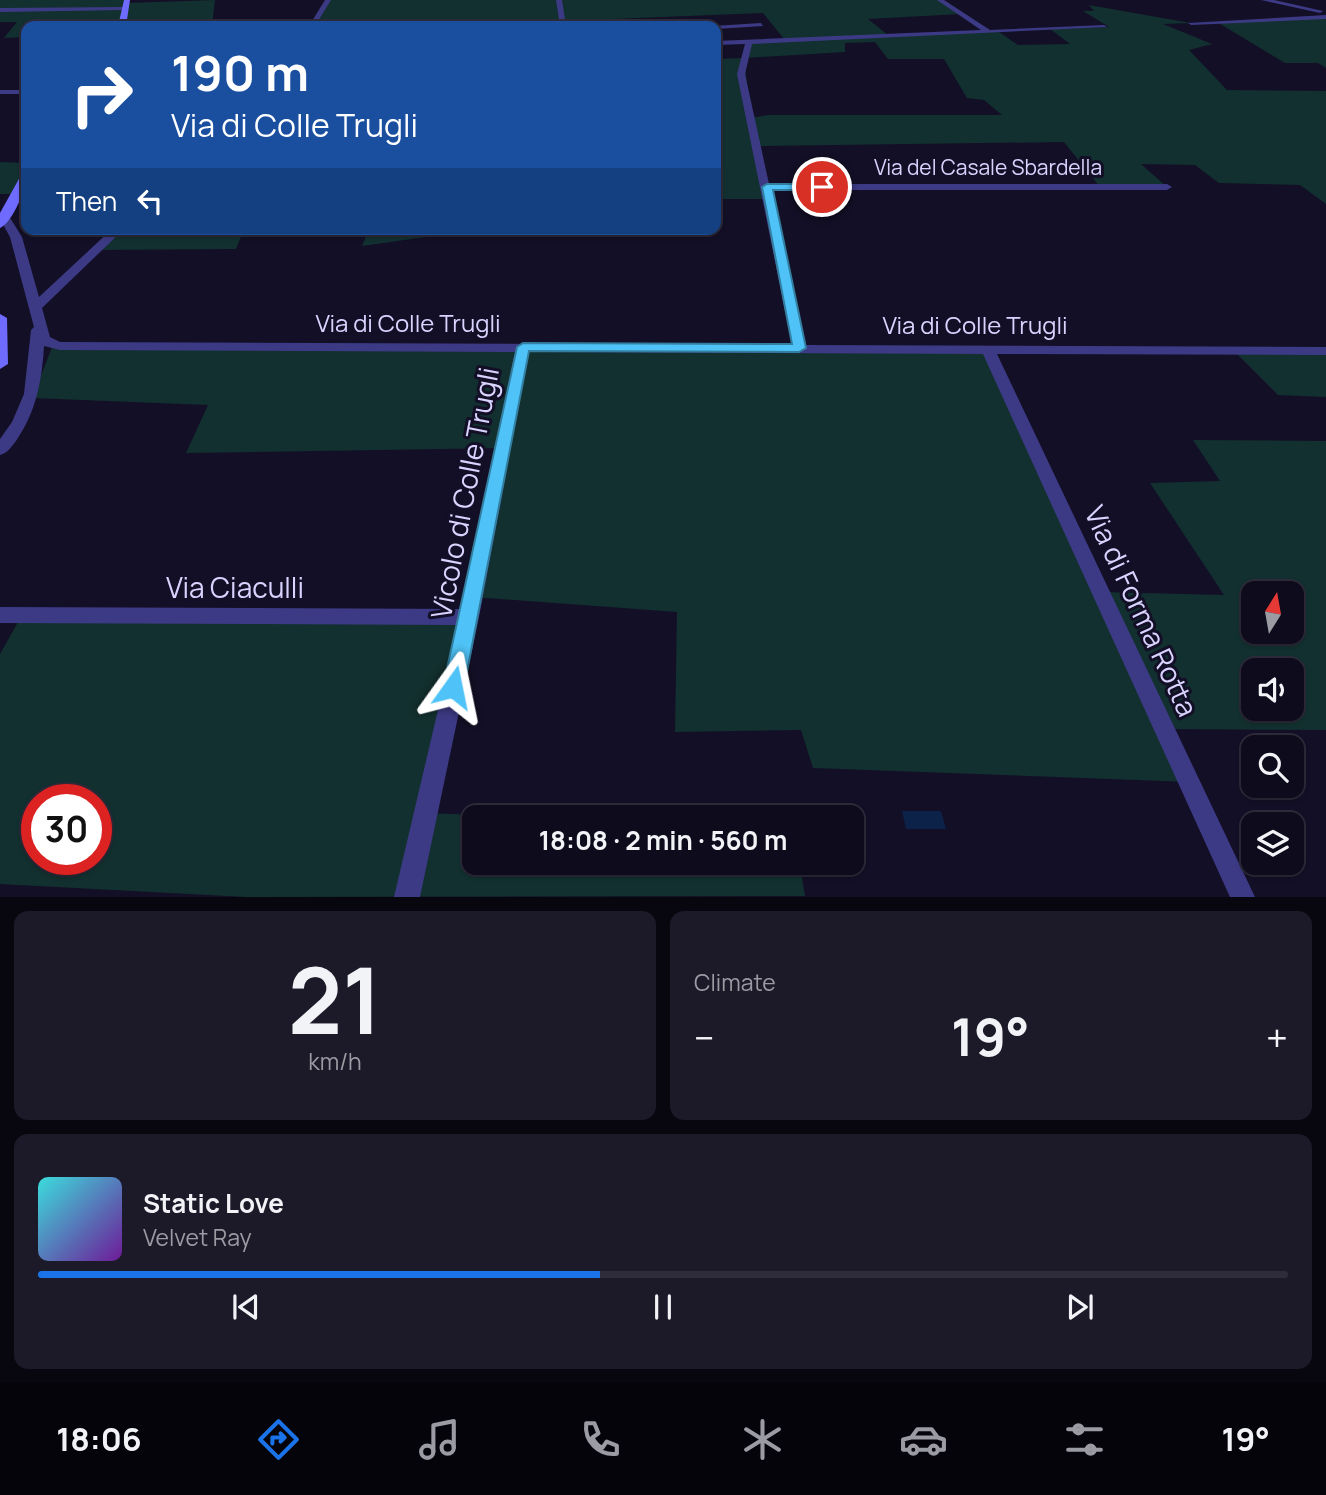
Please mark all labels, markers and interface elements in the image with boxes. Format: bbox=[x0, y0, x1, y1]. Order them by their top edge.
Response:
text: 190 m bbox=[171, 39, 309, 106]
icon: right bbox=[56, 49, 147, 140]
text: Via di Colle Trugli bbox=[171, 103, 418, 147]
street label: Via del Casale Sbardella bbox=[874, 153, 1102, 181]
pin bbox=[792, 157, 852, 217]
icon: arrive bbox=[803, 168, 841, 206]
icon: left bbox=[131, 182, 169, 220]
text: Then bbox=[56, 183, 117, 219]
street label: Via di Colle Trugli bbox=[315, 306, 501, 339]
street label: Via di Colle Trugli bbox=[882, 308, 1068, 341]
street label: Vicolo di Colle Trugli bbox=[421, 364, 507, 622]
street label: Via di Forma Rotta bbox=[1076, 499, 1207, 722]
street label: Via Ciaculli bbox=[166, 568, 304, 606]
north arrow bbox=[1241, 581, 1304, 644]
map controls bbox=[1241, 581, 1304, 875]
position arrow bbox=[416, 650, 490, 724]
button: sound bbox=[1241, 658, 1304, 721]
button: search bbox=[1241, 735, 1304, 798]
speed limit sign: 30 bbox=[21, 784, 112, 875]
button: layers bbox=[1241, 812, 1304, 875]
text: 18:08 · 2 min · 560 m bbox=[539, 822, 787, 858]
text: 21 bbox=[288, 937, 382, 1061]
text: Climate bbox=[694, 966, 776, 998]
text: 19° bbox=[951, 1001, 1030, 1072]
text: − bbox=[694, 1011, 715, 1063]
text: + bbox=[1266, 1011, 1288, 1063]
text: km/h bbox=[308, 1045, 362, 1077]
text: Static Love bbox=[143, 1185, 284, 1221]
text: Velvet Ray bbox=[143, 1221, 252, 1253]
icon: previous bbox=[227, 1288, 265, 1326]
icon: pause bbox=[644, 1288, 682, 1326]
icon: next bbox=[1061, 1288, 1099, 1326]
icon: directions bbox=[254, 1415, 303, 1464]
icon: music bbox=[415, 1415, 464, 1464]
icon: phone bbox=[576, 1415, 625, 1464]
icon: climate bbox=[738, 1415, 787, 1464]
icon: car bbox=[899, 1415, 948, 1464]
icon: filters bbox=[1060, 1415, 1109, 1464]
text: 18:06 bbox=[56, 1417, 142, 1461]
text: 19° bbox=[1222, 1417, 1270, 1461]

